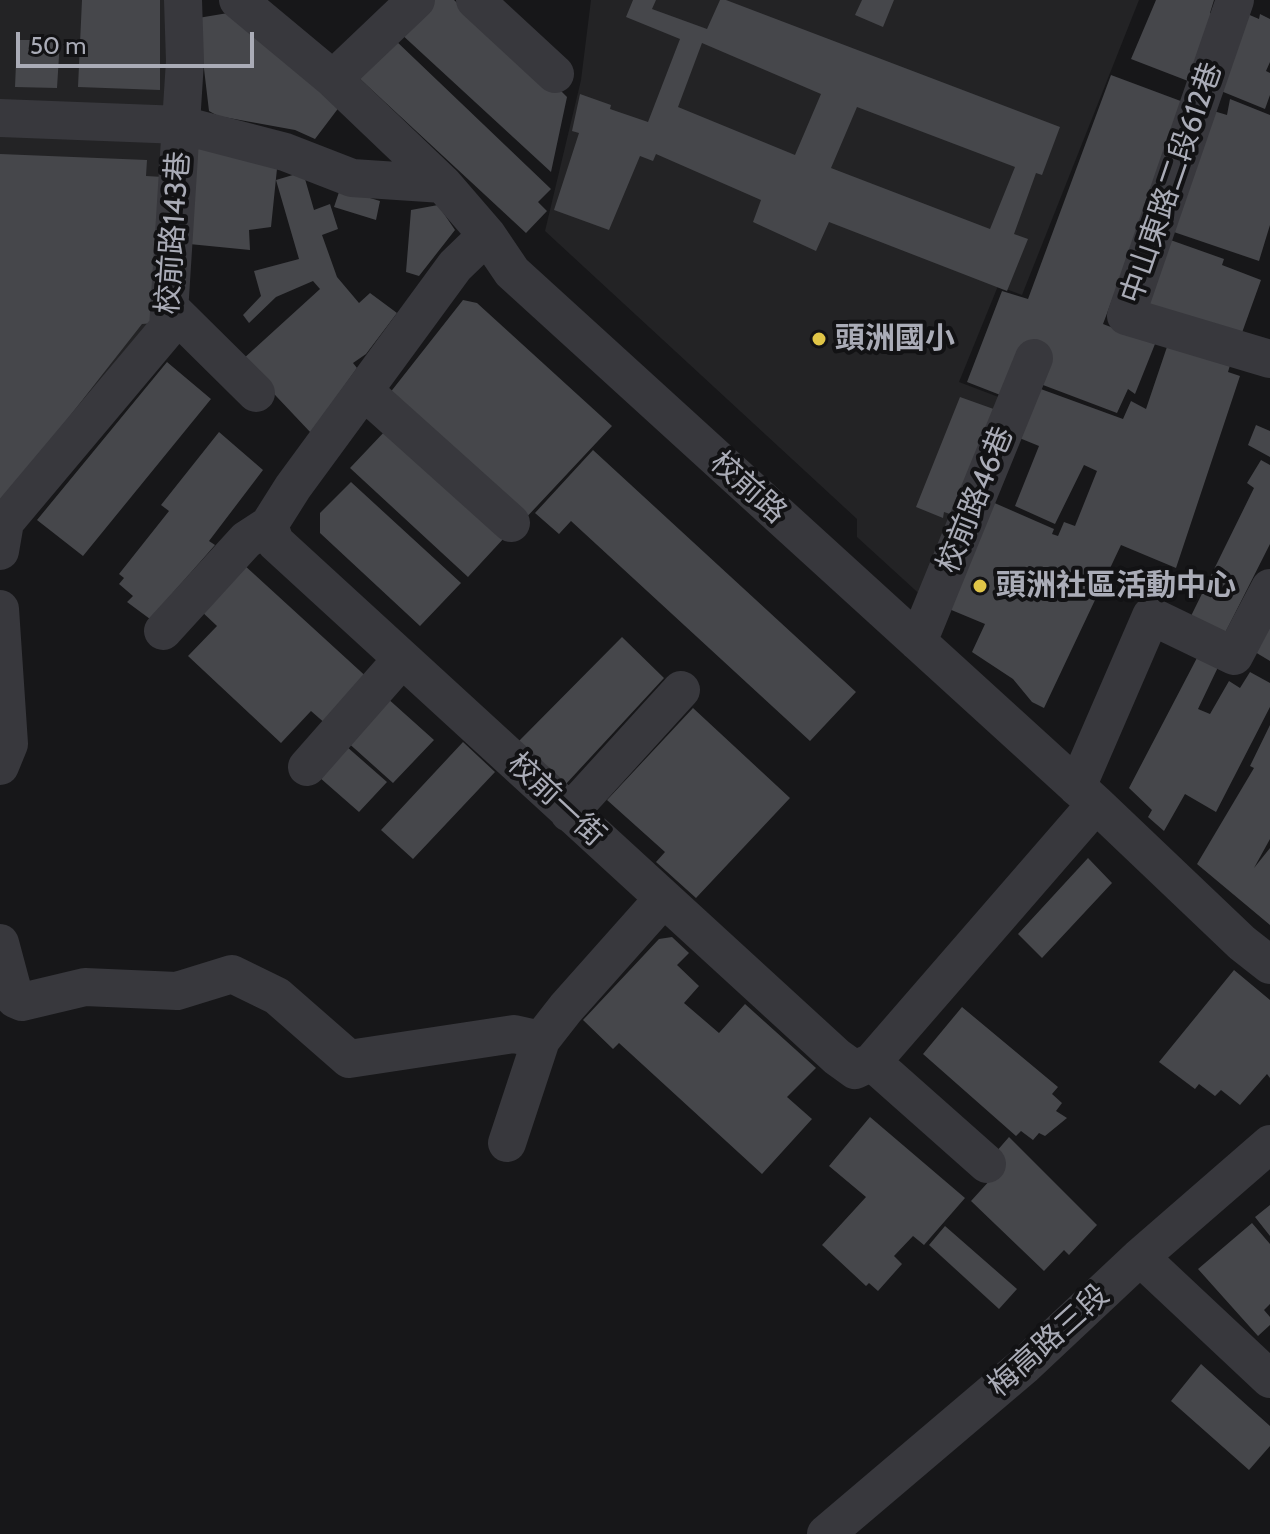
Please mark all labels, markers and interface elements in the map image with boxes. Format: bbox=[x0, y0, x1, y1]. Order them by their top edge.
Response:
scale bar bbox=[20, 16, 258, 66]
text: 50 m bbox=[30, 31, 86, 60]
street label: 中山東路二段612巷 bbox=[1114, 58, 1230, 308]
street label: 校前路143巷 bbox=[150, 150, 198, 316]
place label: 頭洲國小 bbox=[835, 321, 955, 357]
marker: 頭洲國小 bbox=[810, 330, 828, 348]
street label: 校前路46巷 bbox=[930, 422, 1022, 578]
street label: 校前路 bbox=[703, 445, 793, 531]
place label: 頭洲社區活動中心 bbox=[996, 568, 1236, 604]
marker: 頭洲社區活動中心 bbox=[971, 577, 989, 595]
street label: 校前一街 bbox=[500, 746, 612, 854]
street label: 梅高路三段 bbox=[981, 1277, 1117, 1405]

